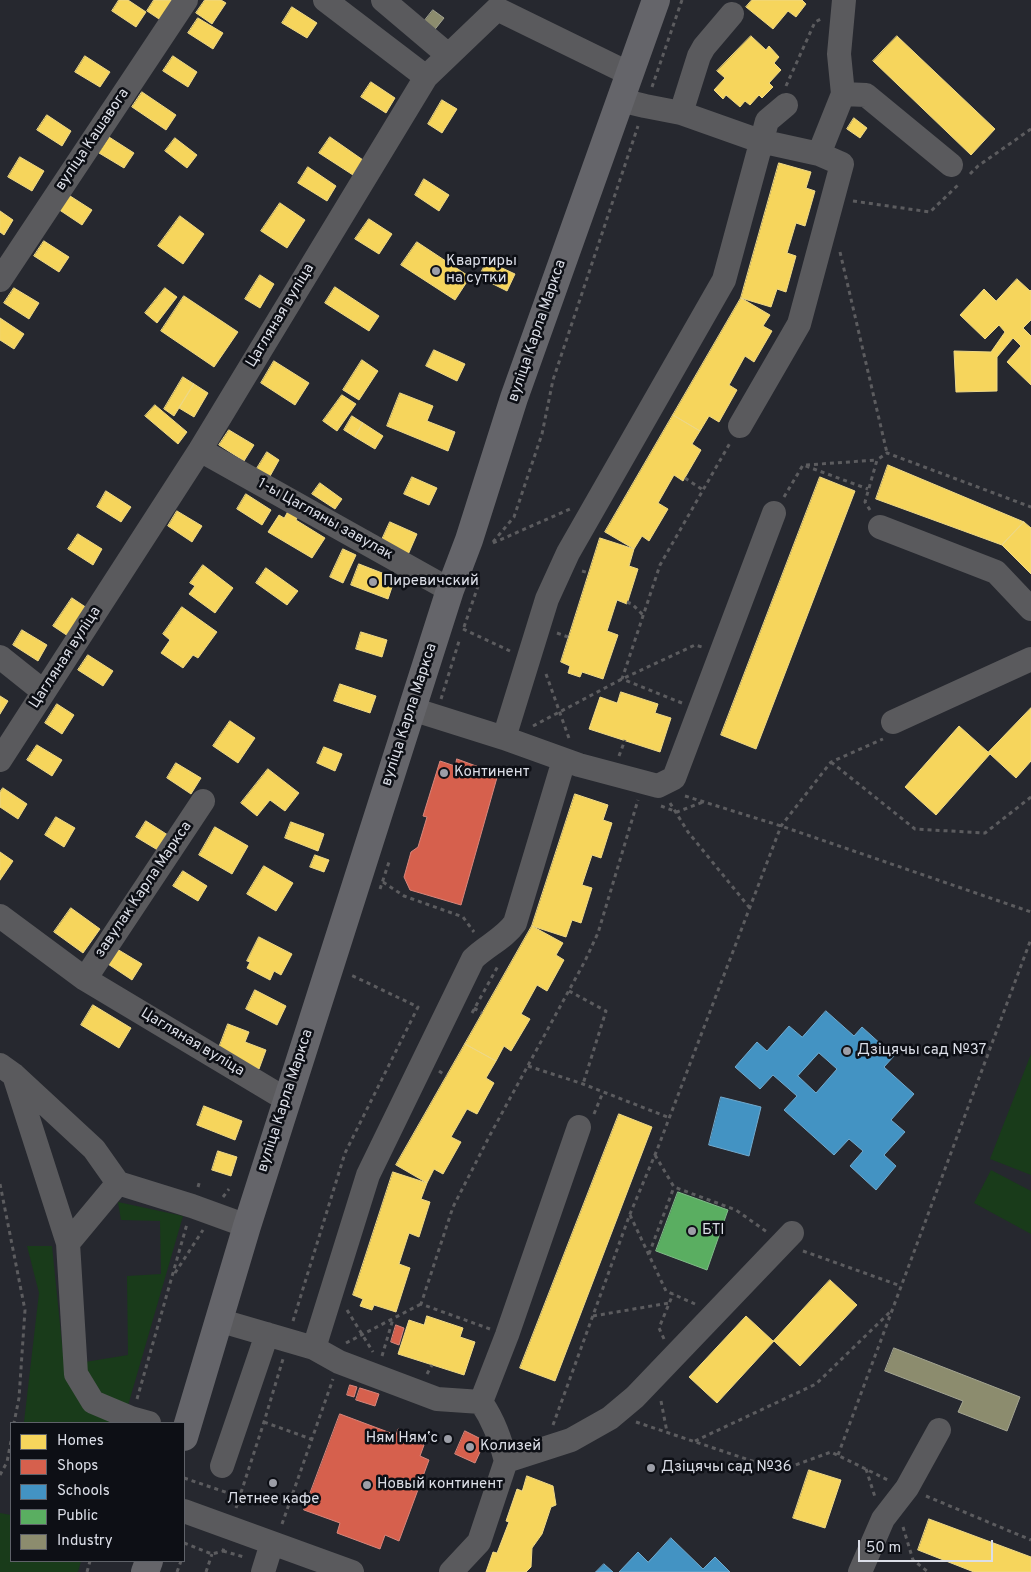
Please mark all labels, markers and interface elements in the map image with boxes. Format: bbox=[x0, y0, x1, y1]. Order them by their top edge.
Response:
street label: вуліца Кашавога bbox=[52, 86, 134, 194]
place label: Квартиры на сутки bbox=[446, 253, 517, 288]
street label: вуліца Карла Маркса bbox=[505, 258, 571, 404]
street label: Цагляная вуліца bbox=[243, 261, 319, 371]
marker: Квартиры на сутки bbox=[430, 265, 442, 277]
street label: 1-ы Цагляны завулак bbox=[254, 475, 396, 565]
place label: Пиревичский bbox=[383, 573, 479, 591]
marker: Пиревичский bbox=[367, 576, 379, 588]
street label: Цагляная вуліца bbox=[26, 604, 106, 712]
street label: вуліца Карла Маркса bbox=[378, 641, 442, 789]
place label: Континент bbox=[454, 764, 530, 782]
marker: Континент bbox=[438, 767, 450, 779]
street label: завулак Карла Маркса bbox=[92, 818, 196, 962]
street label: Цагляная вуліца bbox=[137, 1005, 247, 1081]
street label: вуліца Карла Маркса bbox=[254, 1027, 318, 1175]
place label: Дзіцячы сад №37 bbox=[857, 1042, 986, 1060]
marker: Дзіцячы сад №37 bbox=[841, 1045, 853, 1057]
place label: БТІ bbox=[702, 1222, 725, 1240]
marker: БТІ bbox=[686, 1225, 698, 1237]
legend bbox=[10, 1422, 185, 1562]
place label: Ням Нямʼс bbox=[366, 1430, 438, 1448]
text: Homes bbox=[57, 1432, 104, 1451]
marker: Ням Нямʼс bbox=[442, 1433, 454, 1445]
place label: Колизей bbox=[480, 1438, 541, 1456]
marker: Колизей bbox=[464, 1441, 476, 1453]
text: Shops bbox=[57, 1457, 98, 1476]
place label: Дзіцячы сад №36 bbox=[661, 1459, 792, 1477]
marker: Дзіцячы сад №36 bbox=[645, 1462, 657, 1474]
place label: Новый континент bbox=[377, 1476, 503, 1494]
marker: Летнее кафе bbox=[267, 1477, 279, 1489]
marker: Новый континент bbox=[361, 1479, 373, 1491]
text: Schools bbox=[57, 1482, 110, 1501]
place label: Летнее кафе bbox=[227, 1491, 319, 1509]
text: Public bbox=[57, 1507, 98, 1526]
scale bar bbox=[861, 1530, 996, 1562]
text: Industry bbox=[57, 1532, 113, 1551]
text: 50 m bbox=[866, 1539, 901, 1558]

